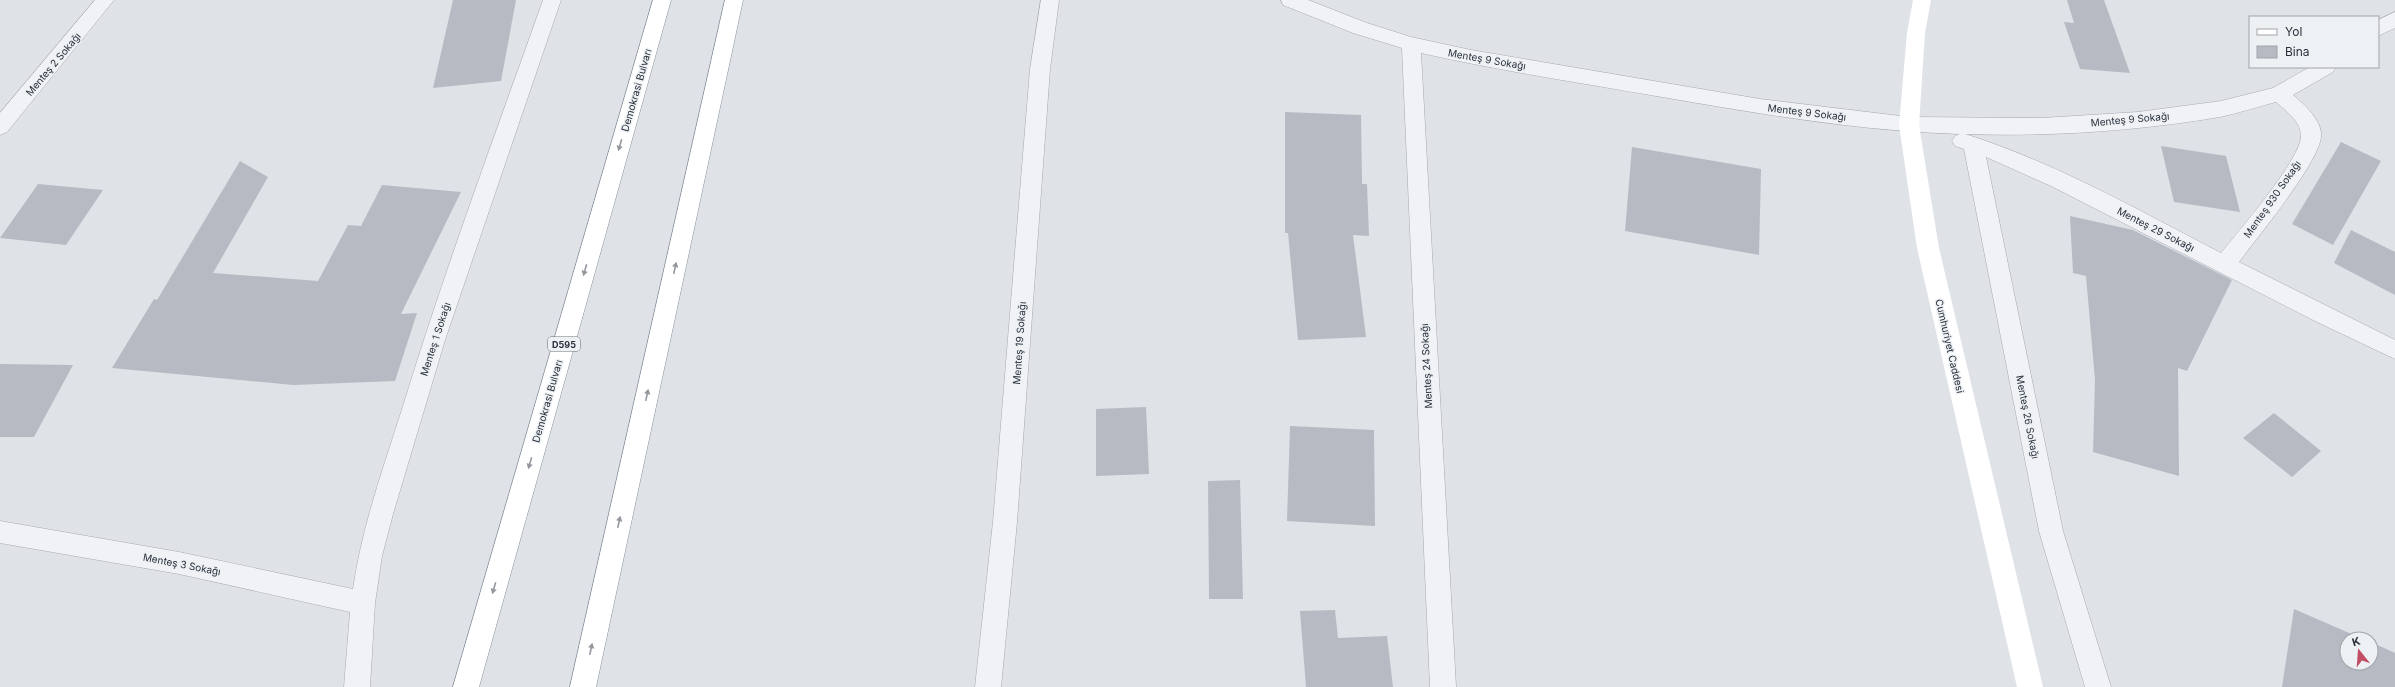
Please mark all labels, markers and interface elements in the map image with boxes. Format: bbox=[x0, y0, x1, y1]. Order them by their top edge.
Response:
legend bbox=[2249, 16, 2379, 68]
text: Yol bbox=[2285, 24, 2302, 39]
street label: Menteş 2 Sokağı bbox=[23, 30, 83, 98]
text: Bina bbox=[2285, 44, 2310, 59]
street label: Menteş 9 Sokağı bbox=[1447, 46, 1527, 72]
street label: Demokrasi Bulvarı bbox=[618, 47, 654, 133]
street label: Menteş 9 Sokağı bbox=[1767, 101, 1847, 123]
street label: Menteş 9 Sokağı bbox=[2090, 110, 2170, 128]
one-way arrow bbox=[617, 139, 623, 151]
street label: Menteş 930 Sokağı bbox=[2241, 158, 2303, 240]
street label: Menteş 29 Sokağı bbox=[2115, 204, 2197, 254]
one-way arrow bbox=[672, 262, 678, 274]
one-way arrow bbox=[582, 265, 588, 277]
street label: Cumhuriyet Caddesi bbox=[1933, 298, 1967, 394]
street label: Menteş 1 Sokağı bbox=[417, 301, 453, 377]
street label: Menteş 19 Sokağı bbox=[1010, 301, 1028, 385]
street label: Menteş 24 Sokağı bbox=[1418, 323, 1434, 409]
road number: D595 bbox=[548, 337, 580, 351]
street label: Demokrasi Bulvarı bbox=[529, 358, 565, 444]
street label: Menteş 26 Sokağı bbox=[2014, 374, 2042, 460]
one-way arrow bbox=[645, 389, 651, 401]
one-way arrow bbox=[527, 457, 533, 469]
one-way arrow bbox=[617, 516, 623, 528]
street label: Menteş 3 Sokağı bbox=[142, 551, 222, 577]
one-way arrow bbox=[491, 582, 497, 594]
north arrow bbox=[2339, 631, 2379, 671]
text: K bbox=[2350, 634, 2362, 649]
one-way arrow bbox=[589, 643, 595, 655]

